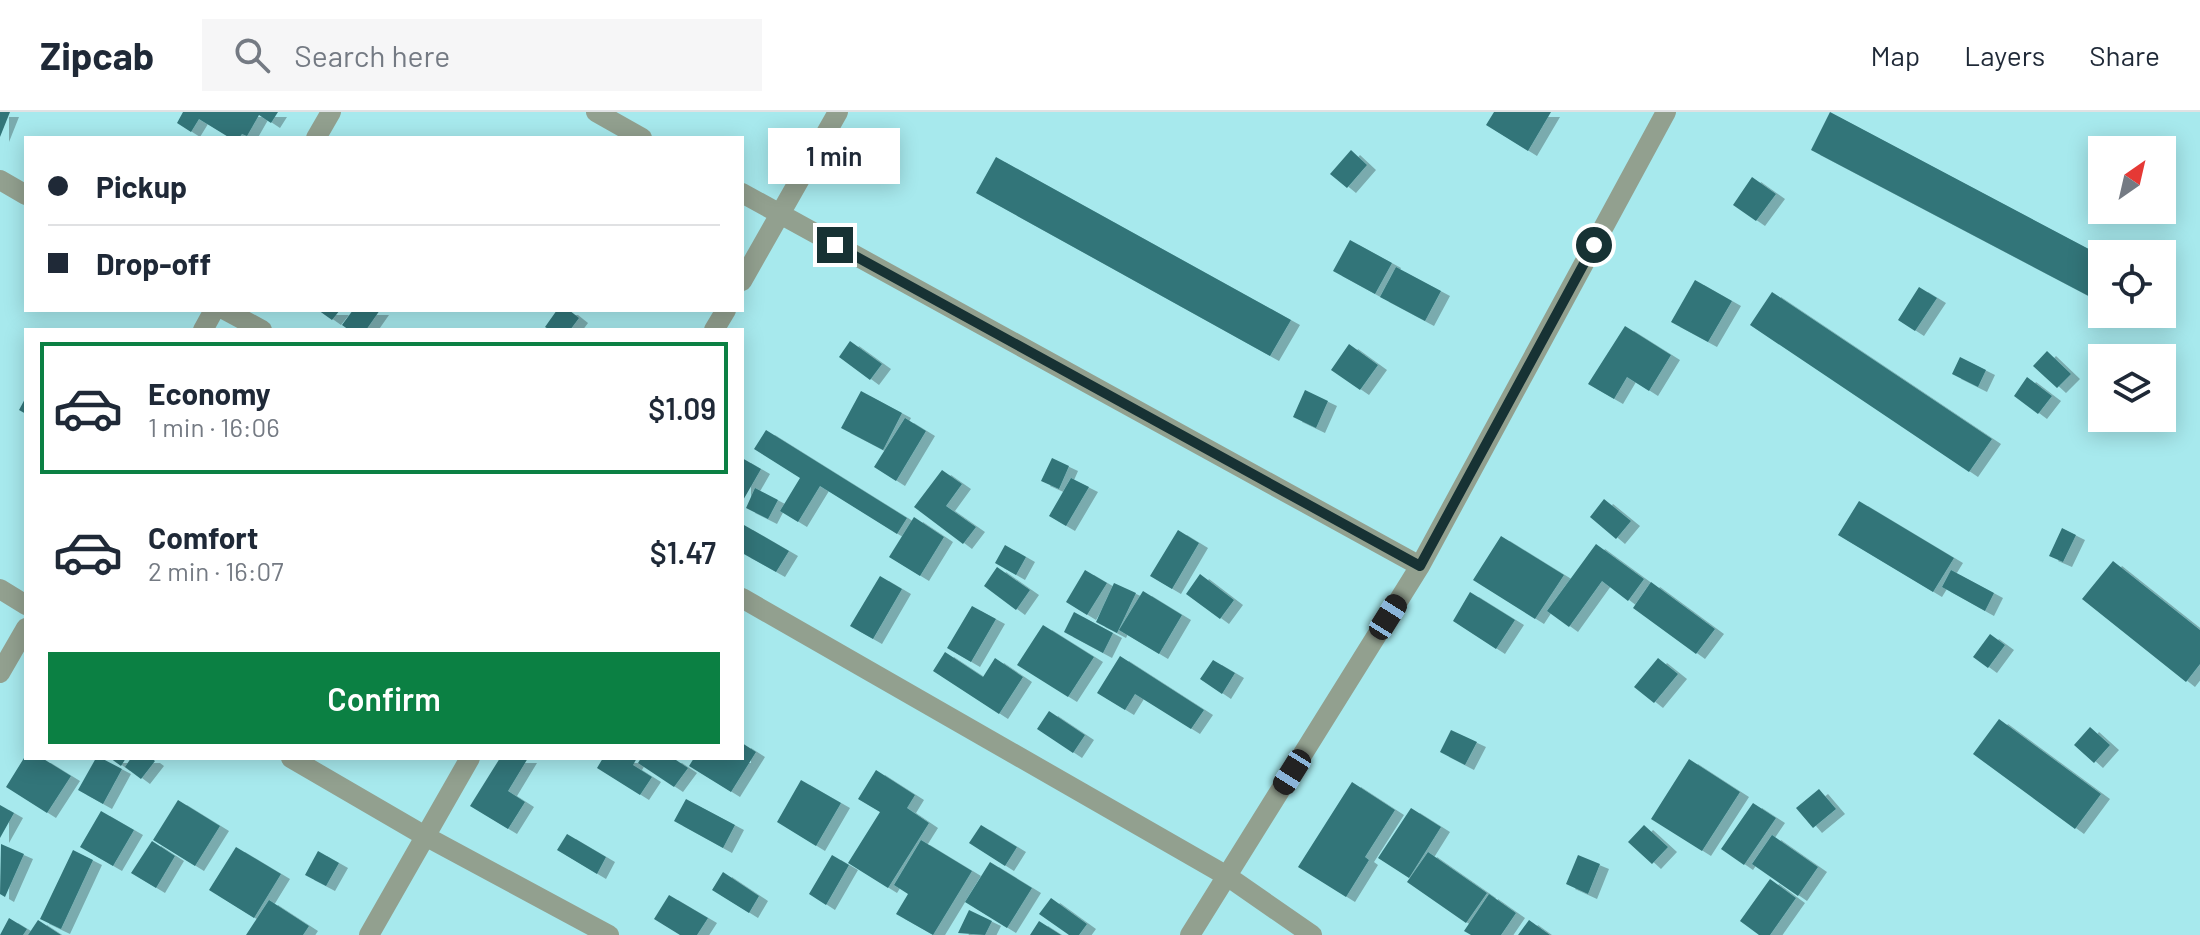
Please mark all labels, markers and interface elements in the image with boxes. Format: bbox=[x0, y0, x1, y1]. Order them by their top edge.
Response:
search box bbox=[202, 19, 762, 91]
text: Zipcab bbox=[40, 32, 154, 78]
icon: search bbox=[230, 33, 274, 77]
text: Search here bbox=[294, 37, 450, 73]
text: Map bbox=[1870, 38, 1920, 72]
text: Layers bbox=[1964, 38, 2045, 72]
text: Share bbox=[2089, 38, 2160, 72]
callout: 1 min bbox=[769, 129, 901, 185]
north arrow bbox=[2088, 136, 2176, 224]
map controls bbox=[2088, 136, 2176, 432]
text: 1 min bbox=[806, 140, 862, 171]
text: Pickup bbox=[96, 168, 187, 204]
route end bbox=[817, 227, 853, 263]
route start bbox=[1576, 227, 1612, 263]
button: locate bbox=[2088, 240, 2176, 328]
text: Drop-off bbox=[96, 245, 211, 281]
button: layers bbox=[2088, 344, 2176, 432]
icon: car bbox=[52, 372, 124, 444]
text: Economy bbox=[148, 375, 271, 411]
text: $1.09 bbox=[648, 390, 716, 426]
text: 1 min · 16:06 bbox=[148, 411, 280, 442]
icon: car bbox=[52, 516, 124, 588]
text: Comfort bbox=[148, 519, 258, 555]
text: $1.47 bbox=[650, 534, 716, 570]
text: 2 min · 16:07 bbox=[148, 555, 283, 586]
car bbox=[1365, 590, 1411, 644]
button: Confirm bbox=[48, 652, 720, 744]
car bbox=[1269, 745, 1315, 799]

